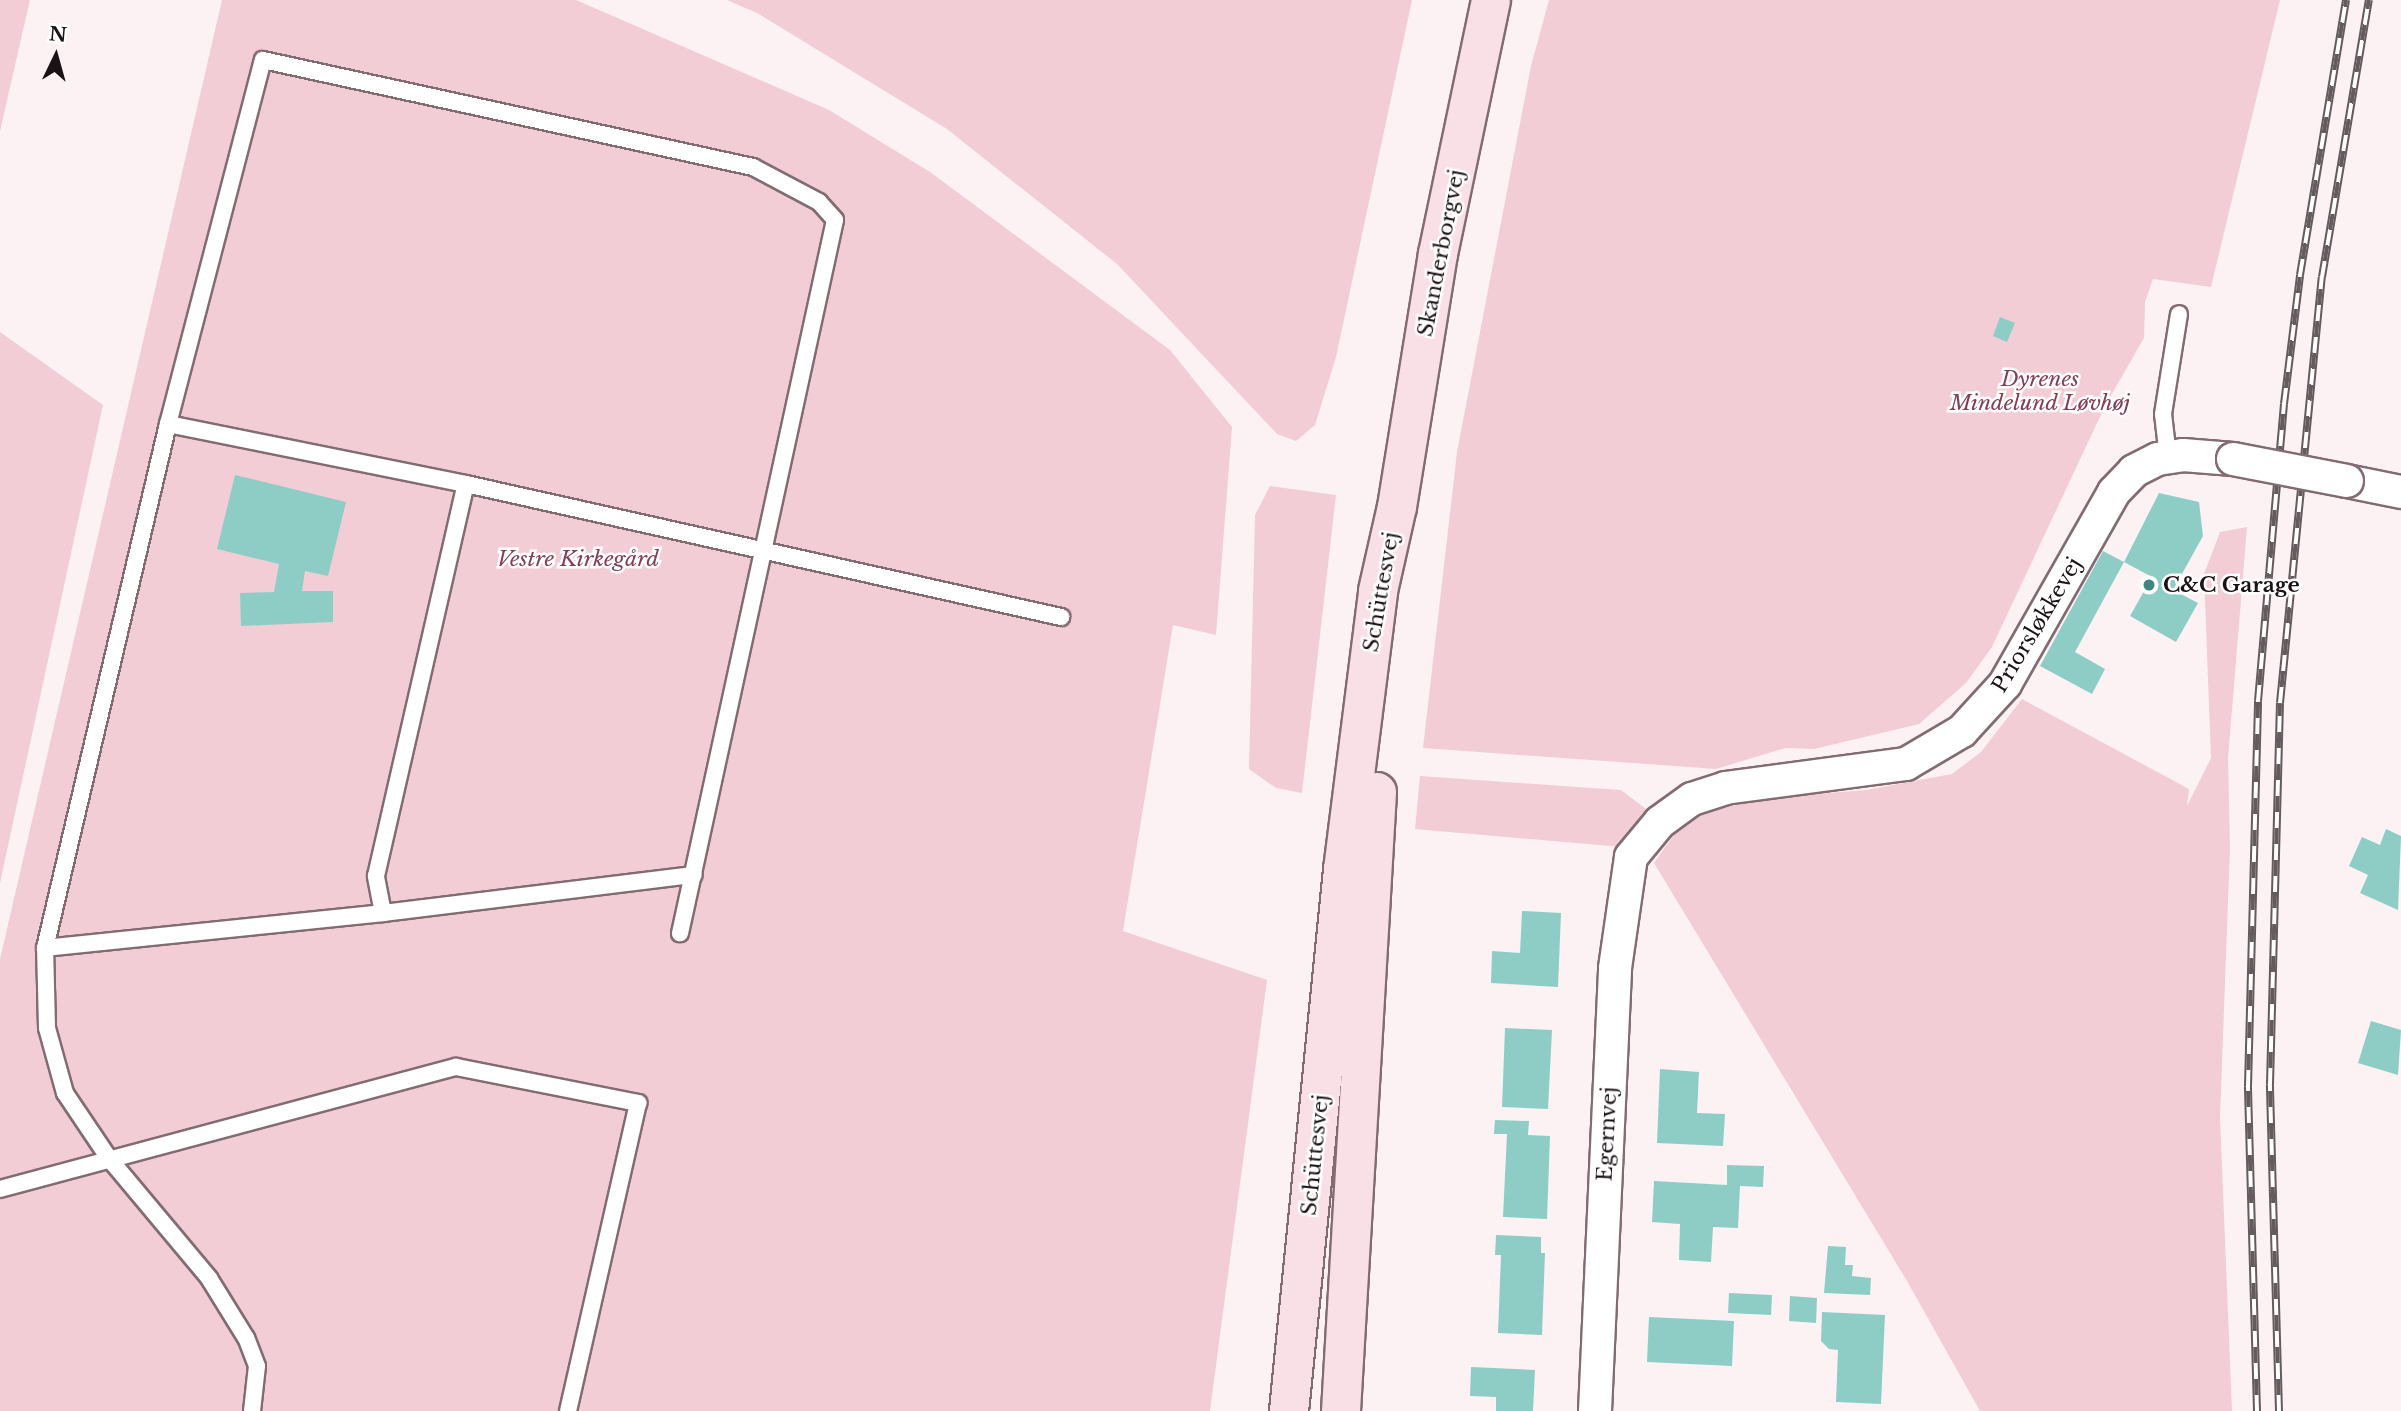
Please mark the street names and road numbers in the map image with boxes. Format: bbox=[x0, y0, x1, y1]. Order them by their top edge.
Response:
street label: Skanderborgvej bbox=[1412, 167, 1470, 339]
street label: Schüttesvej bbox=[1358, 530, 1404, 654]
street label: Priorsløkkevej bbox=[1987, 553, 2087, 697]
street label: Egernvej bbox=[1592, 1086, 1622, 1182]
street label: Schüttesvej bbox=[1296, 1093, 1334, 1217]

